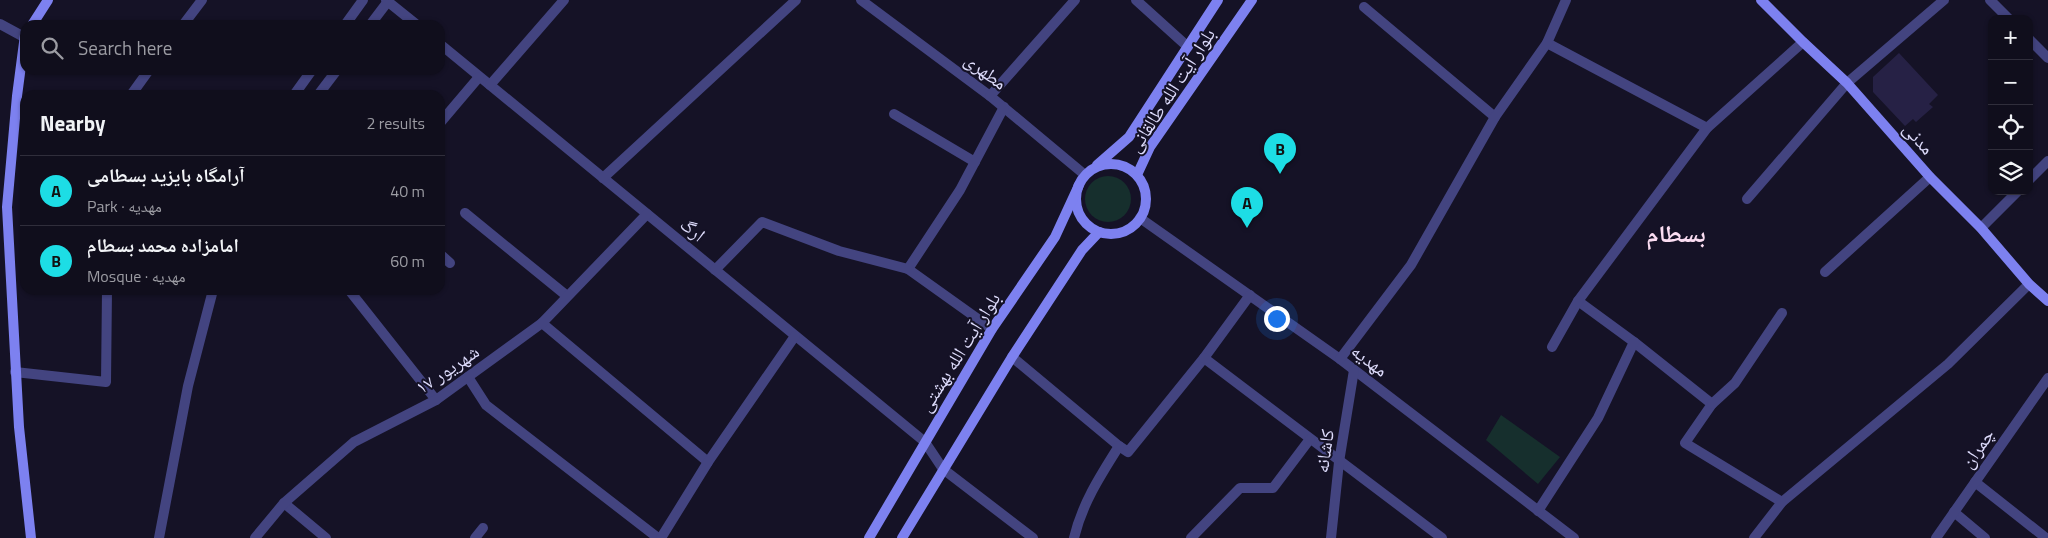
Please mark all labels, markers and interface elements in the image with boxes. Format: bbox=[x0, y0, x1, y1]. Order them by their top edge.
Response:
map controls bbox=[1988, 15, 2033, 195]
button: + bbox=[1988, 15, 2033, 60]
search box bbox=[20, 20, 445, 75]
street label: بلوار آیت الله طالقانی bbox=[1119, 22, 1222, 158]
text: Search here bbox=[78, 33, 172, 62]
icon: search bbox=[38, 34, 66, 62]
street label: مطهری bbox=[959, 45, 1014, 96]
button: − bbox=[1988, 60, 2033, 105]
button: locate bbox=[1988, 105, 2033, 150]
text: Nearby bbox=[40, 107, 105, 139]
text: 2 results bbox=[366, 111, 425, 135]
street label: مدنی bbox=[1897, 115, 1942, 161]
pin: B bbox=[1264, 133, 1296, 174]
button: layers bbox=[1988, 150, 2033, 195]
text: آرامگاه بایزید بسطامی bbox=[87, 160, 245, 189]
text: A bbox=[51, 179, 61, 203]
text: 40 m bbox=[390, 179, 425, 203]
pin: A bbox=[1231, 187, 1263, 228]
text: Park · مهدیه bbox=[87, 194, 162, 218]
street label: ارگ bbox=[674, 209, 712, 248]
district label: بسطام bbox=[1646, 215, 1706, 251]
text: امامزاده محمد بسطام bbox=[87, 230, 239, 259]
text: B bbox=[51, 249, 61, 273]
text: 60 m bbox=[390, 249, 425, 273]
text: Mosque · مهدیه bbox=[87, 264, 185, 288]
street label: بلوار آیت الله بهشتی bbox=[910, 286, 1007, 417]
your location bbox=[1264, 306, 1290, 332]
street label: مهدیه bbox=[1346, 336, 1395, 383]
street label: ۱۷ شهریور bbox=[409, 337, 484, 401]
street label: چمران bbox=[1952, 422, 2001, 474]
street label: کاشانه bbox=[1306, 427, 1341, 475]

